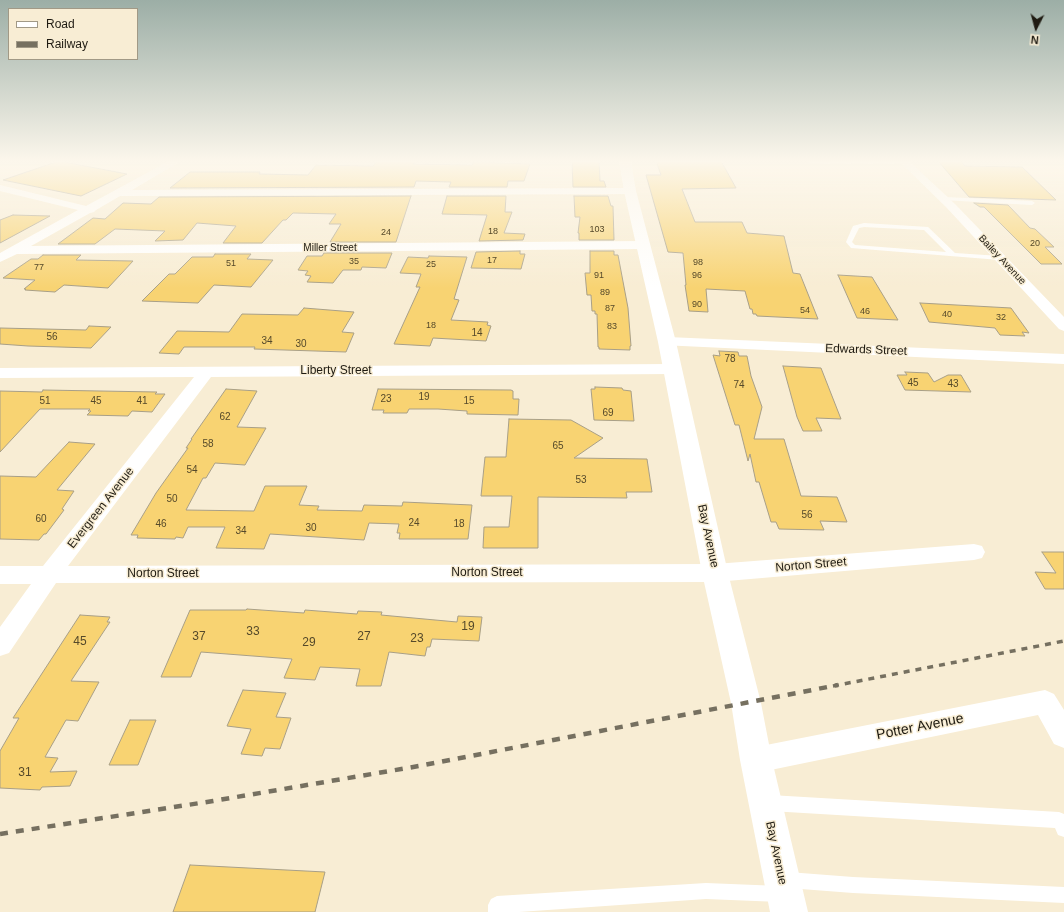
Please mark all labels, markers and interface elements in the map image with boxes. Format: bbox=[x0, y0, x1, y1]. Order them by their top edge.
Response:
legend bbox=[8, 8, 138, 60]
north arrow bbox=[1016, 8, 1056, 48]
text: Road bbox=[46, 17, 75, 31]
text: N bbox=[1030, 34, 1039, 46]
text: Railway bbox=[46, 37, 88, 51]
house number: 103 bbox=[589, 225, 605, 235]
house number: 18 bbox=[488, 227, 498, 237]
house number: 24 bbox=[381, 228, 391, 238]
street label: Bailey Avenue bbox=[976, 233, 1028, 287]
house number: 20 bbox=[1030, 239, 1040, 249]
street label: Miller Street bbox=[303, 242, 357, 254]
house number: 17 bbox=[487, 256, 497, 266]
house number: 35 bbox=[349, 257, 359, 267]
house number: 98 bbox=[693, 258, 703, 268]
house number: 51 bbox=[226, 259, 236, 269]
house number: 25 bbox=[426, 260, 436, 270]
house number: 77 bbox=[34, 263, 44, 273]
house number: 91 bbox=[594, 271, 604, 281]
house number: 96 bbox=[692, 271, 702, 281]
house number: 89 bbox=[600, 288, 610, 298]
house number: 90 bbox=[692, 300, 702, 310]
house number: 87 bbox=[605, 304, 615, 314]
house number: 54 bbox=[800, 306, 810, 316]
house number: 46 bbox=[860, 307, 870, 317]
house number: 40 bbox=[942, 310, 952, 320]
house number: 32 bbox=[996, 313, 1006, 323]
house number: 18 bbox=[426, 321, 436, 331]
house number: 83 bbox=[607, 322, 617, 332]
house number: 14 bbox=[471, 327, 483, 339]
house number: 56 bbox=[46, 331, 58, 343]
house number: 34 bbox=[261, 335, 273, 347]
house number: 30 bbox=[295, 338, 307, 350]
street label: Edwards Street bbox=[825, 341, 907, 359]
house number: 78 bbox=[724, 353, 736, 365]
street label: Liberty Street bbox=[300, 364, 372, 378]
house number: 45 bbox=[907, 377, 919, 389]
house number: 43 bbox=[947, 378, 959, 390]
house number: 74 bbox=[733, 379, 745, 391]
house number: 19 bbox=[418, 391, 430, 403]
house number: 23 bbox=[380, 393, 392, 405]
house number: 51 bbox=[39, 395, 51, 407]
house number: 45 bbox=[90, 395, 102, 407]
house number: 41 bbox=[136, 395, 148, 407]
house number: 15 bbox=[463, 395, 475, 407]
house number: 69 bbox=[602, 407, 614, 419]
house number: 62 bbox=[219, 411, 231, 423]
house number: 58 bbox=[202, 438, 214, 450]
house number: 65 bbox=[552, 440, 564, 452]
street label: Evergreen Avenue bbox=[65, 464, 137, 552]
house number: 54 bbox=[186, 464, 198, 476]
house number: 53 bbox=[575, 474, 587, 486]
house number: 50 bbox=[166, 493, 178, 505]
street label: Bay Avenue bbox=[694, 503, 722, 569]
house number: 56 bbox=[801, 509, 813, 521]
house number: 60 bbox=[35, 513, 47, 525]
house number: 24 bbox=[408, 517, 420, 529]
house number: 46 bbox=[155, 518, 167, 530]
house number: 18 bbox=[453, 518, 465, 530]
house number: 30 bbox=[305, 522, 317, 534]
house number: 34 bbox=[235, 525, 247, 537]
street label: Norton Street bbox=[775, 555, 847, 575]
street label: Norton Street bbox=[451, 566, 523, 580]
street label: Norton Street bbox=[127, 567, 199, 581]
house number: 19 bbox=[461, 620, 475, 634]
house number: 33 bbox=[246, 625, 260, 639]
house number: 37 bbox=[192, 630, 206, 644]
house number: 27 bbox=[357, 630, 371, 644]
house number: 23 bbox=[410, 632, 424, 646]
house number: 45 bbox=[73, 635, 87, 649]
house number: 29 bbox=[302, 636, 316, 650]
street label: Potter Avenue bbox=[875, 710, 965, 744]
house number: 31 bbox=[18, 766, 32, 780]
street label: Bay Avenue bbox=[762, 820, 790, 886]

